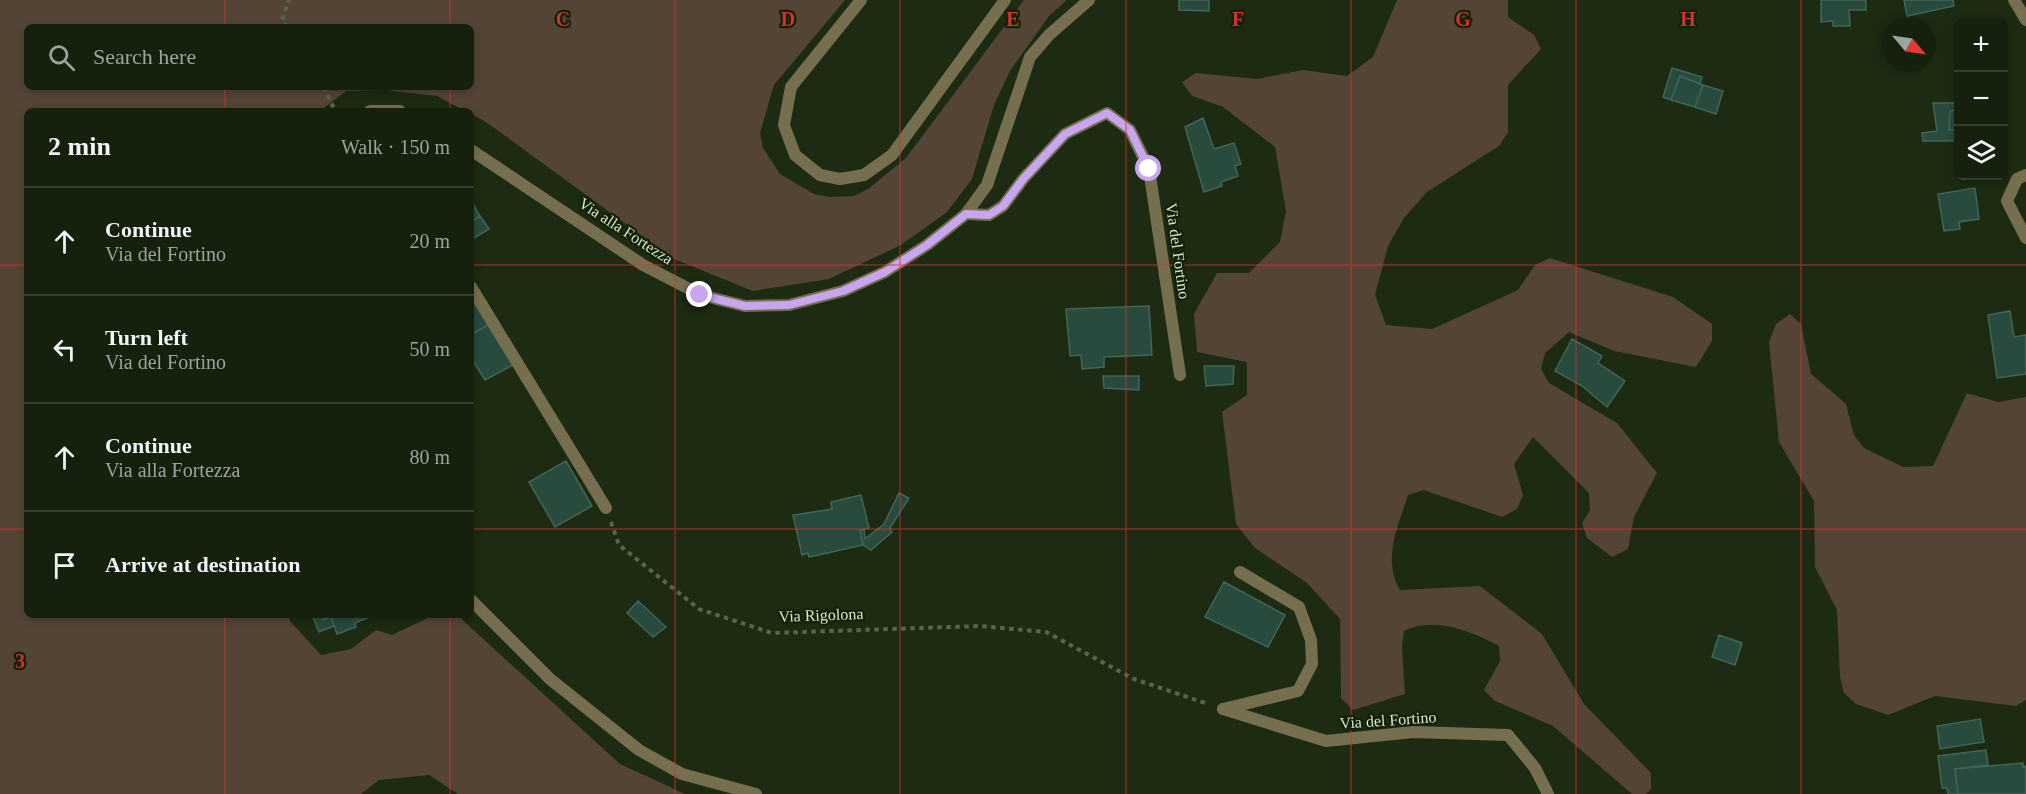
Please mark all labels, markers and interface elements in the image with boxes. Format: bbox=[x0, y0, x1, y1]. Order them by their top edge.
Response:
text: C bbox=[556, 8, 570, 30]
text: D bbox=[781, 8, 795, 30]
text: E bbox=[1006, 8, 1020, 30]
text: F bbox=[1232, 8, 1244, 30]
text: G bbox=[1455, 8, 1471, 30]
text: H bbox=[1680, 8, 1696, 30]
north arrow bbox=[1882, 18, 1936, 72]
map controls bbox=[1954, 18, 2008, 180]
button: + bbox=[1954, 18, 2008, 72]
search box bbox=[24, 24, 474, 90]
icon: search bbox=[45, 41, 78, 74]
text: Search here bbox=[93, 44, 196, 69]
button: − bbox=[1954, 72, 2008, 126]
button: layers bbox=[1954, 126, 2008, 180]
text: 2 min bbox=[48, 132, 111, 161]
text: Walk · 150 m bbox=[341, 136, 450, 158]
route start bbox=[1135, 155, 1161, 181]
street label: Via alla Fortezza bbox=[576, 194, 676, 268]
street label: Via del Fortino bbox=[1163, 202, 1193, 300]
text: Continue bbox=[105, 217, 192, 242]
icon: ahead bbox=[48, 225, 81, 258]
text: 20 m bbox=[409, 230, 450, 252]
text: Via del Fortino bbox=[105, 243, 226, 265]
route end bbox=[686, 281, 712, 307]
text: Turn left bbox=[105, 325, 188, 350]
icon: left bbox=[48, 333, 81, 366]
text: 50 m bbox=[409, 338, 450, 360]
text: Via del Fortino bbox=[105, 351, 226, 373]
text: Continue bbox=[105, 433, 192, 458]
icon: ahead bbox=[48, 441, 81, 474]
text: 80 m bbox=[409, 446, 450, 468]
text: Via alla Fortezza bbox=[105, 459, 240, 481]
icon: arrive bbox=[48, 549, 81, 582]
text: Arrive at destination bbox=[105, 552, 301, 577]
street label: Via Rigolona bbox=[778, 605, 864, 626]
text: 3 bbox=[15, 650, 25, 672]
street label: Via del Fortino bbox=[1339, 708, 1437, 732]

